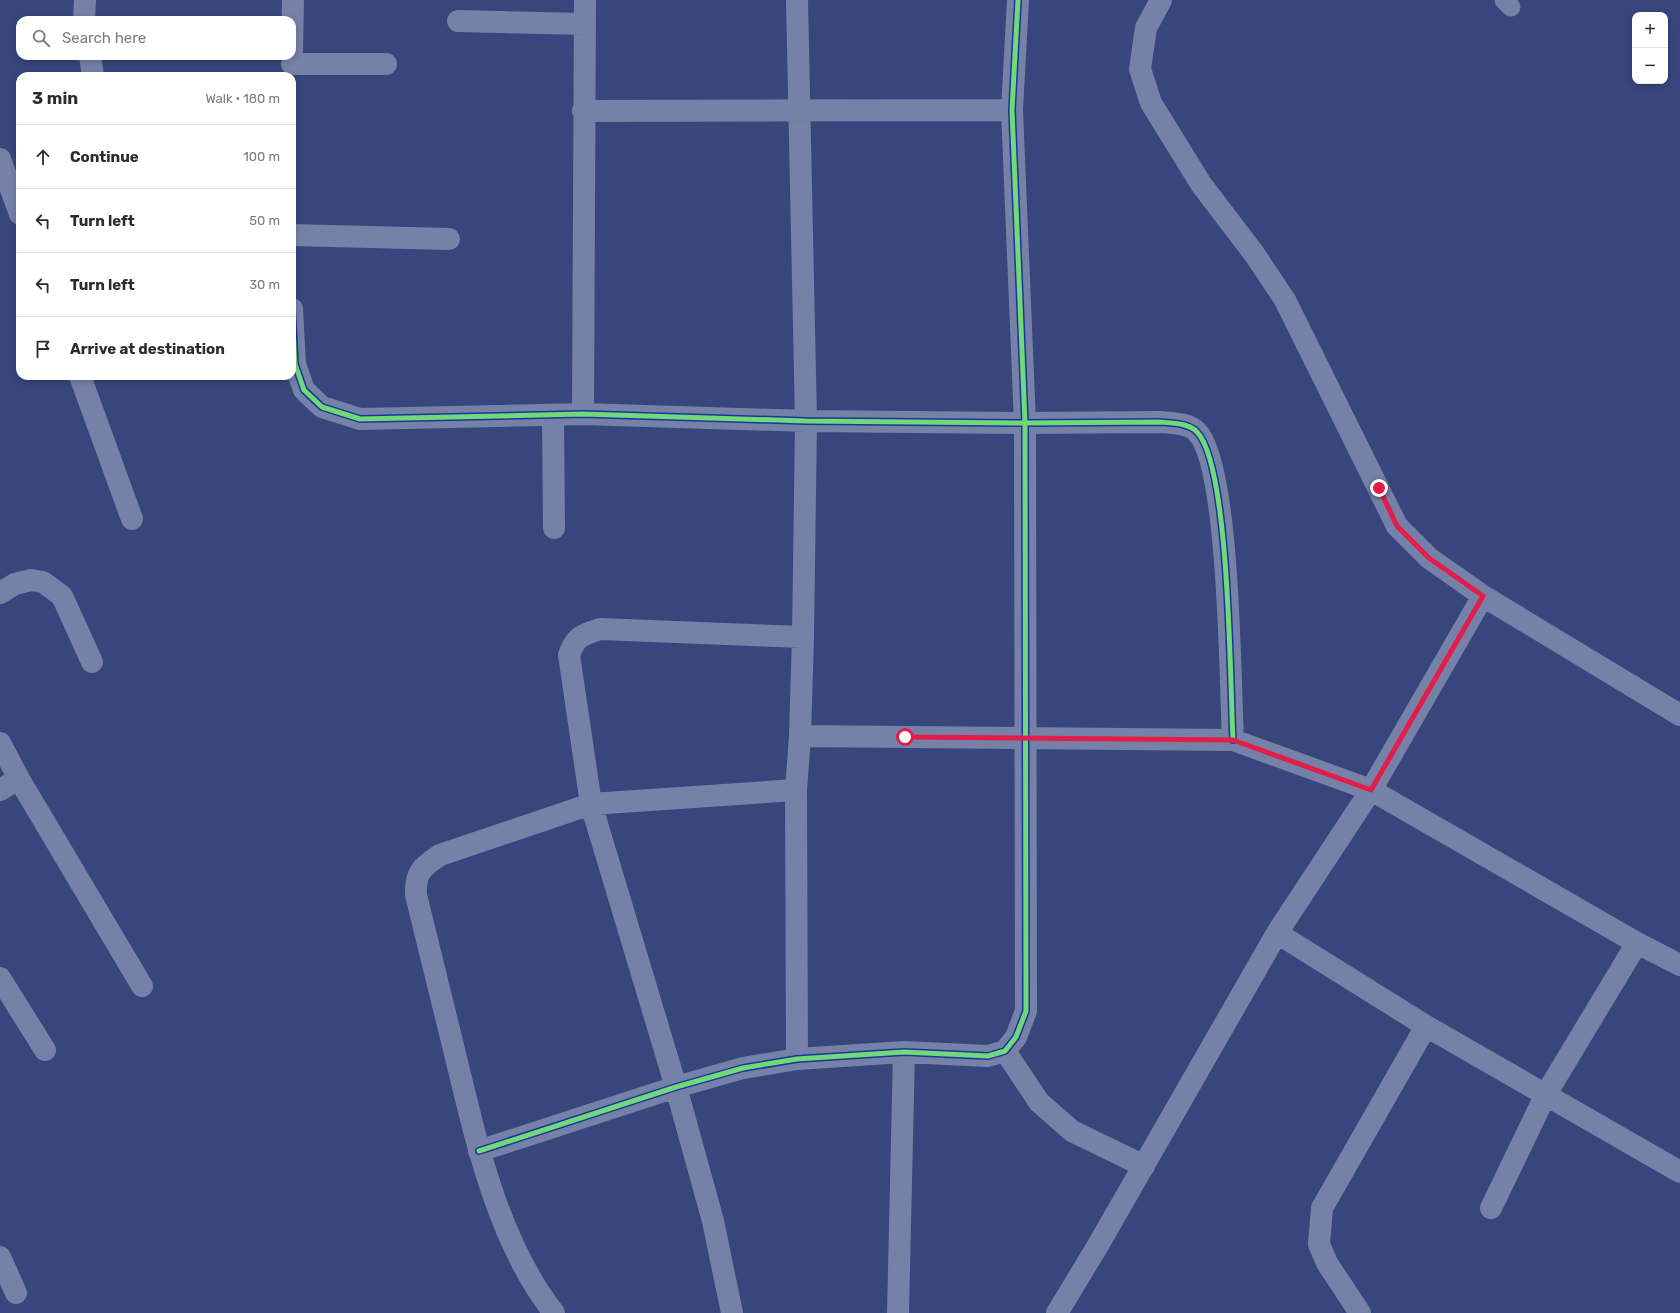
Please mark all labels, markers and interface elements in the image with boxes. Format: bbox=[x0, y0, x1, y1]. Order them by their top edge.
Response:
map controls bbox=[1632, 12, 1668, 84]
button: + bbox=[1632, 12, 1668, 48]
search box bbox=[16, 16, 296, 60]
icon: search bbox=[30, 27, 52, 49]
text: Search here bbox=[62, 29, 146, 47]
button: − bbox=[1632, 48, 1668, 84]
text: 3 min bbox=[32, 88, 78, 108]
text: Walk · 180 m bbox=[205, 91, 280, 106]
icon: ahead bbox=[32, 146, 54, 168]
text: Continue bbox=[70, 148, 139, 166]
text: 100 m bbox=[243, 149, 280, 164]
icon: left bbox=[32, 210, 54, 232]
text: Turn left bbox=[70, 212, 135, 230]
text: 50 m bbox=[249, 213, 280, 228]
icon: left bbox=[32, 274, 54, 296]
text: Turn left bbox=[70, 276, 135, 294]
text: 30 m bbox=[249, 277, 280, 292]
icon: arrive bbox=[32, 338, 54, 360]
text: Arrive at destination bbox=[70, 340, 225, 358]
route end bbox=[1370, 479, 1388, 497]
route start bbox=[896, 728, 914, 746]

